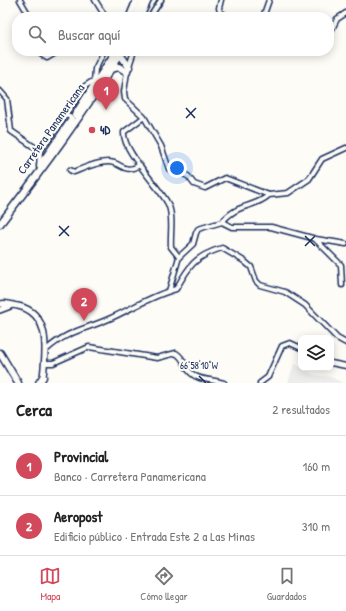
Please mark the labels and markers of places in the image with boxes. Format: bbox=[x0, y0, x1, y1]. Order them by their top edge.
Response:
pin: 1 bbox=[93, 77, 119, 110]
place label: 4D bbox=[100, 121, 111, 138]
marker: 4D bbox=[87, 125, 97, 135]
pin: 2 bbox=[71, 288, 97, 321]

